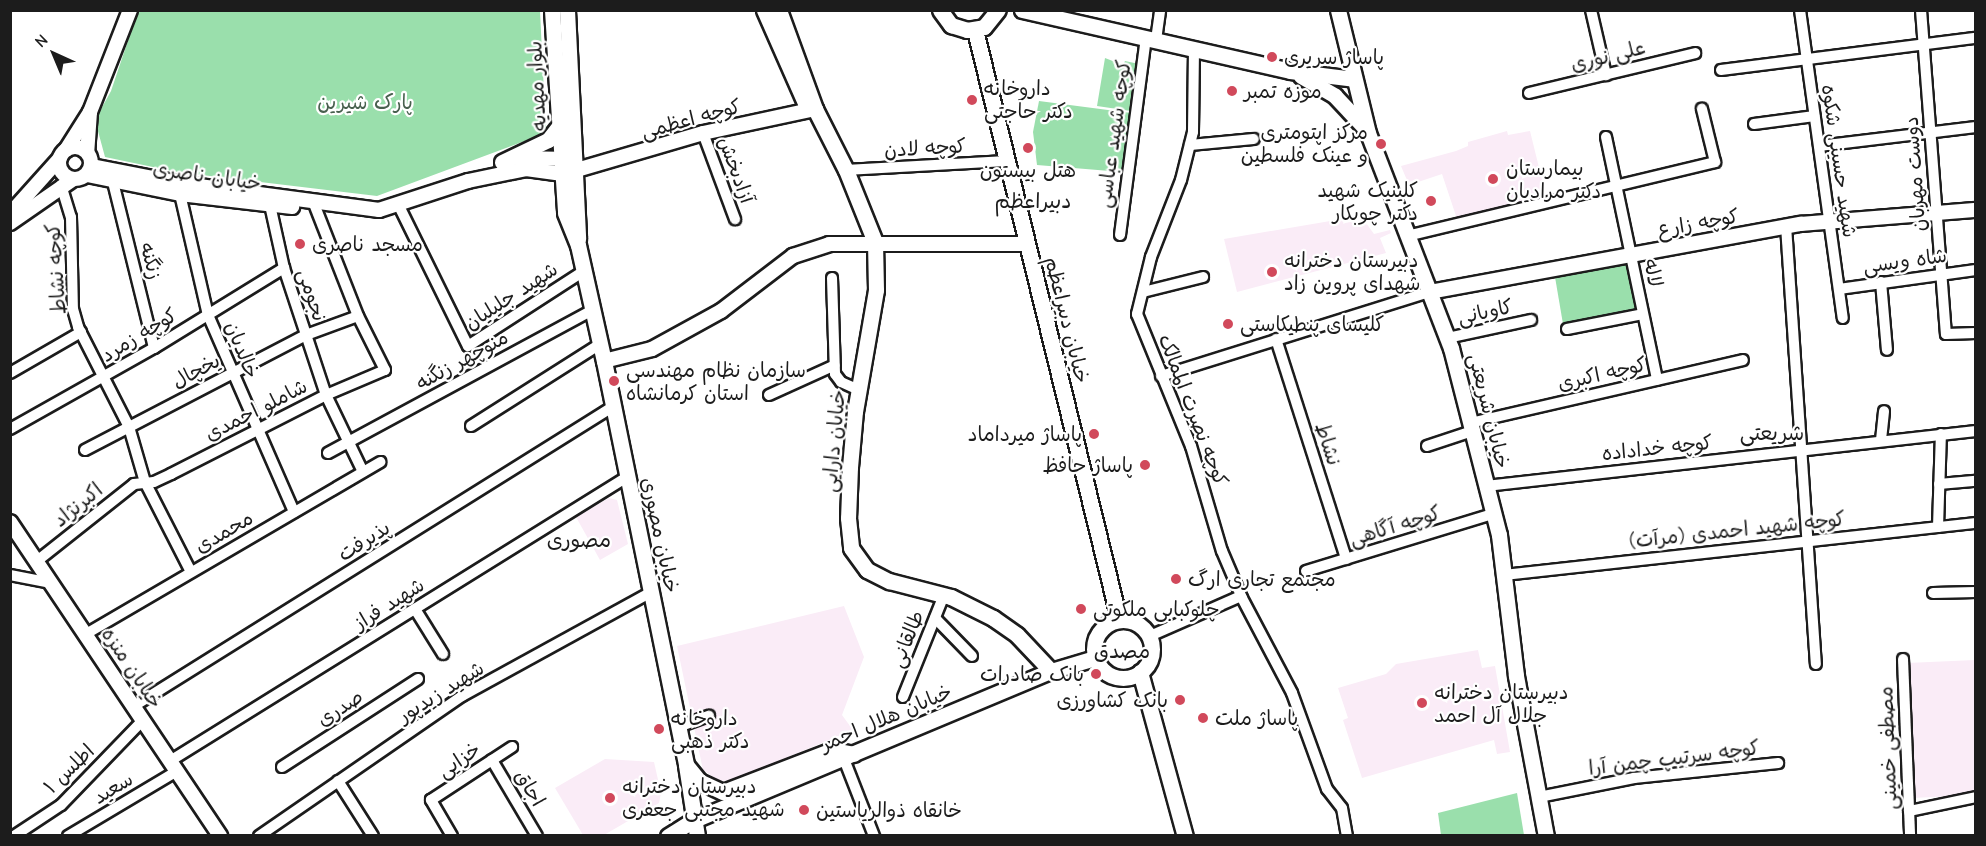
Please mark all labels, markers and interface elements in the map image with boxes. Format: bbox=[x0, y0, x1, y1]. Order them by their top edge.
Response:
north arrow bbox=[24, 24, 84, 84]
text: N bbox=[31, 31, 52, 51]
street label: علی نوری bbox=[1568, 35, 1648, 77]
street label: بلوار مهدیه bbox=[523, 40, 551, 132]
place label: پاساژ سریری bbox=[1284, 45, 1384, 69]
marker: پاساژ سریری bbox=[1265, 50, 1279, 64]
street label: کوچه شهید عباسی bbox=[1092, 59, 1136, 209]
place label: داروخانه دکتر حاجتی bbox=[984, 77, 1073, 124]
place label: موزه تمبر bbox=[1244, 79, 1322, 103]
street label: شهید حسینی شکوه bbox=[1816, 83, 1862, 239]
marker: موزه تمبر bbox=[1225, 84, 1239, 98]
park label: پارک شیرین bbox=[317, 90, 413, 114]
marker: داروخانه دکتر حاجتی bbox=[965, 93, 979, 107]
street label: کوچه اعظمی bbox=[638, 94, 744, 144]
street label: دوست مهربان bbox=[1899, 116, 1931, 232]
place label: مرکز اپتومتری و عینک فلسطین bbox=[1241, 120, 1368, 167]
street label: آزادبخش bbox=[713, 133, 759, 207]
street label: کوچه لادن bbox=[883, 134, 967, 162]
marker: مرکز اپتومتری و عینک فلسطین bbox=[1372, 135, 1390, 153]
marker: هتل بیستون bbox=[1021, 141, 1035, 155]
place label: بیمارستان دکتر مرادیان bbox=[1506, 156, 1601, 203]
street label: خیابان ناصری bbox=[151, 157, 263, 195]
place label: هتل بیستون bbox=[980, 158, 1076, 182]
marker: بیمارستان دکتر مرادیان bbox=[1484, 170, 1502, 188]
place label: کلینیک شهید دکتر چوبکار bbox=[1318, 178, 1418, 225]
district label: دبیراعظم bbox=[995, 188, 1071, 214]
marker: کلینیک شهید دکتر چوبکار bbox=[1422, 192, 1440, 210]
street label: کوچه زارع bbox=[1655, 204, 1741, 242]
street label: کوچه نشاط bbox=[41, 223, 71, 315]
place label: مسجد ناصری bbox=[312, 232, 423, 256]
marker: مسجد ناصری bbox=[293, 237, 307, 251]
street label: زنگنه bbox=[135, 240, 167, 282]
street label: شاه ویسی bbox=[1862, 243, 1948, 279]
place label: دبیرستان دخترانه شهدای پروین زاد bbox=[1284, 248, 1421, 295]
street label: خیابان دبیراعظم bbox=[1040, 254, 1094, 386]
street label: شهید جلیلیان bbox=[460, 257, 562, 335]
street label: لاله bbox=[1638, 257, 1668, 289]
marker: دبیرستان دخترانه شهدای پروین زاد bbox=[1265, 265, 1279, 279]
street label: نجومی bbox=[292, 266, 332, 324]
street label: کاویانی bbox=[1455, 294, 1515, 330]
street label: کوچه زمرد bbox=[96, 303, 182, 367]
place label: کلیسای پنطیکاستی bbox=[1240, 312, 1384, 336]
marker: کلیسای پنطیکاستی bbox=[1221, 317, 1235, 331]
street label: خالدیان bbox=[220, 318, 264, 382]
street label: منوچهر زنگنه bbox=[412, 325, 512, 395]
street label: کوچه نصرت الممالک bbox=[1153, 331, 1233, 489]
street label: یخچال bbox=[168, 348, 224, 394]
street label: خیابان شریعتی bbox=[1463, 351, 1515, 471]
street label: کوچه اکبری bbox=[1555, 352, 1649, 396]
place label: سازمان نظام مهندسی استان کرمانشاه bbox=[626, 358, 806, 405]
street label: شاملو احمدی bbox=[201, 374, 311, 446]
marker: سازمان نظام مهندسی استان کرمانشاه bbox=[607, 374, 621, 388]
street label: خیابان دارایی bbox=[818, 389, 850, 493]
street label: نشاط bbox=[1310, 420, 1346, 468]
district label: شریعتی bbox=[1740, 420, 1804, 446]
place label: پاساژ میرداماد bbox=[968, 422, 1082, 446]
marker: پاساژ میرداماد bbox=[1087, 427, 1101, 441]
street label: کوچه خداداده bbox=[1600, 430, 1714, 466]
place label: پاساژ حافظ bbox=[1043, 453, 1133, 477]
marker: پاساژ حافظ bbox=[1138, 458, 1152, 472]
street label: خیابان مصوری bbox=[636, 475, 684, 595]
street label: اکبرنژاد bbox=[48, 478, 108, 532]
street label: کوچه آگاهی bbox=[1346, 501, 1444, 551]
street label: محمدی bbox=[191, 506, 257, 558]
street label: کوچه شهید احمدی (مرآت) bbox=[1628, 507, 1846, 553]
street label: پذیرفت bbox=[333, 516, 395, 566]
district label: مصوری bbox=[547, 527, 611, 553]
place label: مجتمع تجاری ارگ bbox=[1188, 567, 1336, 591]
marker: مجتمع تجاری ارگ bbox=[1169, 572, 1183, 586]
street label: شهید فراز bbox=[349, 573, 429, 635]
place label: چلوکبابی ملکوتی bbox=[1093, 597, 1220, 621]
marker: چلوکبابی ملکوتی bbox=[1074, 602, 1088, 616]
street label: طالقانی bbox=[885, 607, 929, 671]
street label: خیابان منزه bbox=[96, 623, 168, 713]
district label: مصدق bbox=[1094, 638, 1150, 664]
street label: شهید زیدپور bbox=[393, 656, 489, 728]
place label: بانک صادرات bbox=[980, 662, 1084, 686]
marker: بانک صادرات bbox=[1089, 667, 1103, 681]
street label: خیابان هلال احمر bbox=[817, 679, 955, 757]
place label: دبیرستان دخترانه جلال آل احمد bbox=[1434, 680, 1569, 727]
street label: صدری bbox=[312, 684, 368, 732]
street label: مصطفی خمینی bbox=[1874, 686, 1902, 810]
place label: بانک کشاورزی bbox=[1057, 688, 1168, 712]
marker: بانک کشاورزی bbox=[1173, 693, 1187, 707]
marker: دبیرستان دخترانه جلال آل احمد bbox=[1415, 696, 1429, 710]
place label: داروخانه دکتر ذهبی bbox=[671, 706, 749, 753]
place label: پاساژ ملت bbox=[1215, 706, 1298, 730]
marker: پاساژ ملت bbox=[1196, 711, 1210, 725]
marker: داروخانه دکتر ذهبی bbox=[652, 722, 666, 736]
street label: کوچه سرتیپ چمن آرا bbox=[1587, 736, 1761, 780]
street label: خزایی bbox=[433, 737, 485, 783]
street label: اطلس ۱ bbox=[39, 739, 99, 799]
street label: اجاق bbox=[510, 765, 550, 811]
street label: سعید bbox=[89, 767, 137, 809]
place label: دبیرستان دخترانه شهید مجتبی جعفری bbox=[622, 774, 785, 821]
marker: دبیرستان دخترانه شهید مجتبی جعفری bbox=[603, 791, 617, 805]
place label: خانقاه ذوالریاستین bbox=[816, 798, 962, 822]
marker: خانقاه ذوالریاستین bbox=[797, 803, 811, 817]

